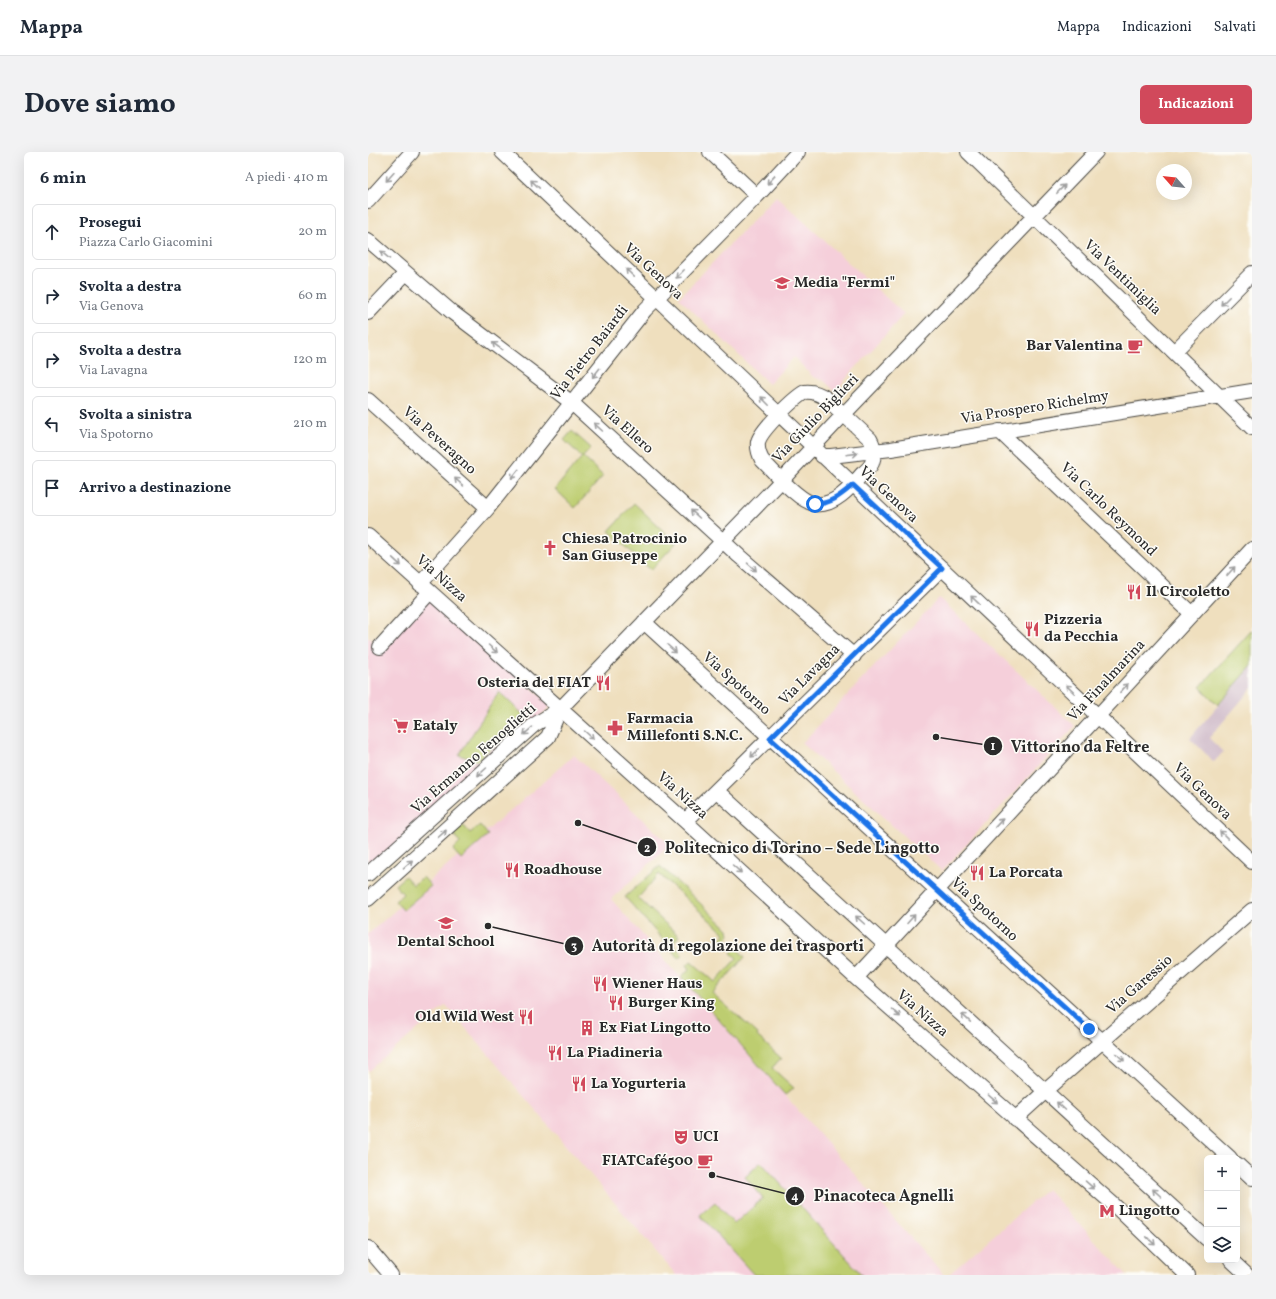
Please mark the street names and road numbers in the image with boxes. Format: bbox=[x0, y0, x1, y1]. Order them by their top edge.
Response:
street label: Via Ventimiglia bbox=[1078, 235, 1166, 321]
street label: Via Genova bbox=[618, 239, 688, 305]
street label: Via Pietro Baiardi bbox=[546, 301, 634, 405]
street label: Via Giulio Biglieri bbox=[768, 370, 864, 468]
street label: Via Prospero Richelmy bbox=[960, 386, 1110, 430]
street label: Via Ellero bbox=[596, 401, 658, 459]
street label: Via Peveragno bbox=[397, 402, 481, 480]
street label: Via Carlo Reymond bbox=[1055, 458, 1161, 562]
street label: Via Genova bbox=[853, 462, 923, 528]
street label: Via Nizza bbox=[411, 550, 471, 608]
street label: Via Finalmarina bbox=[1063, 635, 1151, 727]
street label: Via Lavagna bbox=[774, 639, 846, 711]
street label: Via Spotorno bbox=[697, 648, 775, 720]
street label: Via Ermanno Fenoglietti bbox=[407, 699, 541, 819]
street label: Via Genova bbox=[1168, 758, 1236, 826]
street label: Via Nizza bbox=[652, 767, 712, 825]
street label: Via Spotorno bbox=[945, 873, 1023, 947]
street label: Via Garessio bbox=[1102, 950, 1178, 1020]
street label: Via Nizza bbox=[891, 986, 953, 1042]

